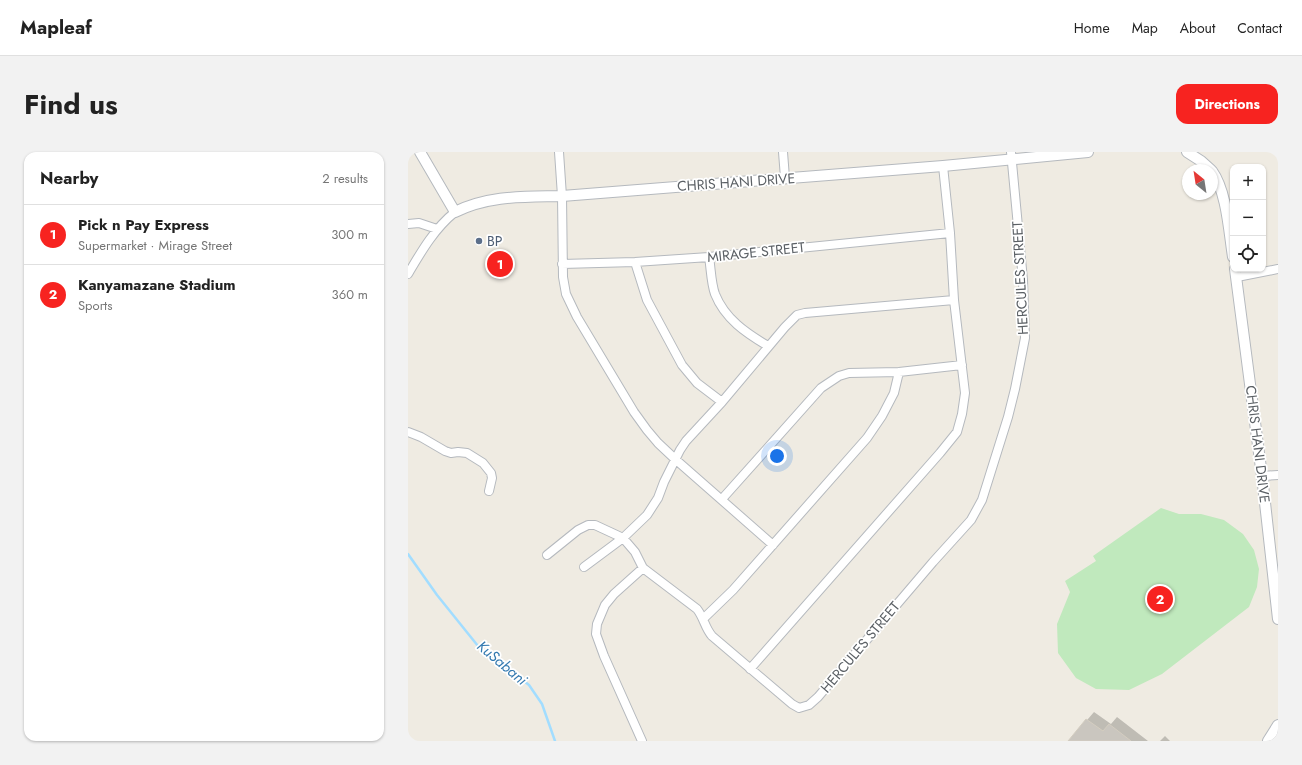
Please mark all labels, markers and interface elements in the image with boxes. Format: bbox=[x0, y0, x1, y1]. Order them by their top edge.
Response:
text: Mapleaf bbox=[20, 14, 92, 41]
text: Home bbox=[1074, 18, 1110, 38]
text: Map bbox=[1132, 18, 1158, 38]
text: About bbox=[1180, 18, 1215, 38]
text: Contact bbox=[1237, 18, 1282, 38]
text: Find us bbox=[24, 84, 118, 125]
button: Directions bbox=[1176, 84, 1278, 124]
north arrow bbox=[1182, 164, 1218, 200]
map controls bbox=[1230, 164, 1266, 272]
button: + bbox=[1230, 164, 1266, 200]
text: Nearby bbox=[40, 166, 98, 190]
street label: CHRIS HANI DRIVE bbox=[676, 168, 796, 196]
text: 2 results bbox=[322, 169, 368, 188]
button: − bbox=[1230, 200, 1266, 236]
text: Pick n Pay Express bbox=[78, 214, 209, 236]
street label: HERCULES STREET bbox=[1007, 220, 1033, 335]
text: 1 bbox=[50, 225, 56, 244]
text: 300 m bbox=[331, 225, 368, 244]
place label: BP bbox=[487, 231, 503, 251]
text: Supermarket · Mirage Street bbox=[78, 236, 232, 255]
marker: BP bbox=[474, 236, 484, 246]
button: locate bbox=[1230, 236, 1266, 272]
street label: MIRAGE STREET bbox=[706, 237, 806, 267]
pin: 1 bbox=[487, 249, 513, 279]
text: Kanyamazane Stadium bbox=[78, 274, 236, 296]
text: 2 bbox=[49, 285, 57, 304]
text: 360 m bbox=[332, 285, 368, 304]
text: Sports bbox=[78, 296, 112, 315]
street label: CHRIS HANI DRIVE bbox=[1241, 384, 1275, 504]
your location bbox=[767, 446, 787, 466]
pin: 2 bbox=[1147, 584, 1173, 614]
street label: HERCULES STREET bbox=[816, 597, 905, 697]
water label: KuSabani bbox=[472, 635, 532, 691]

